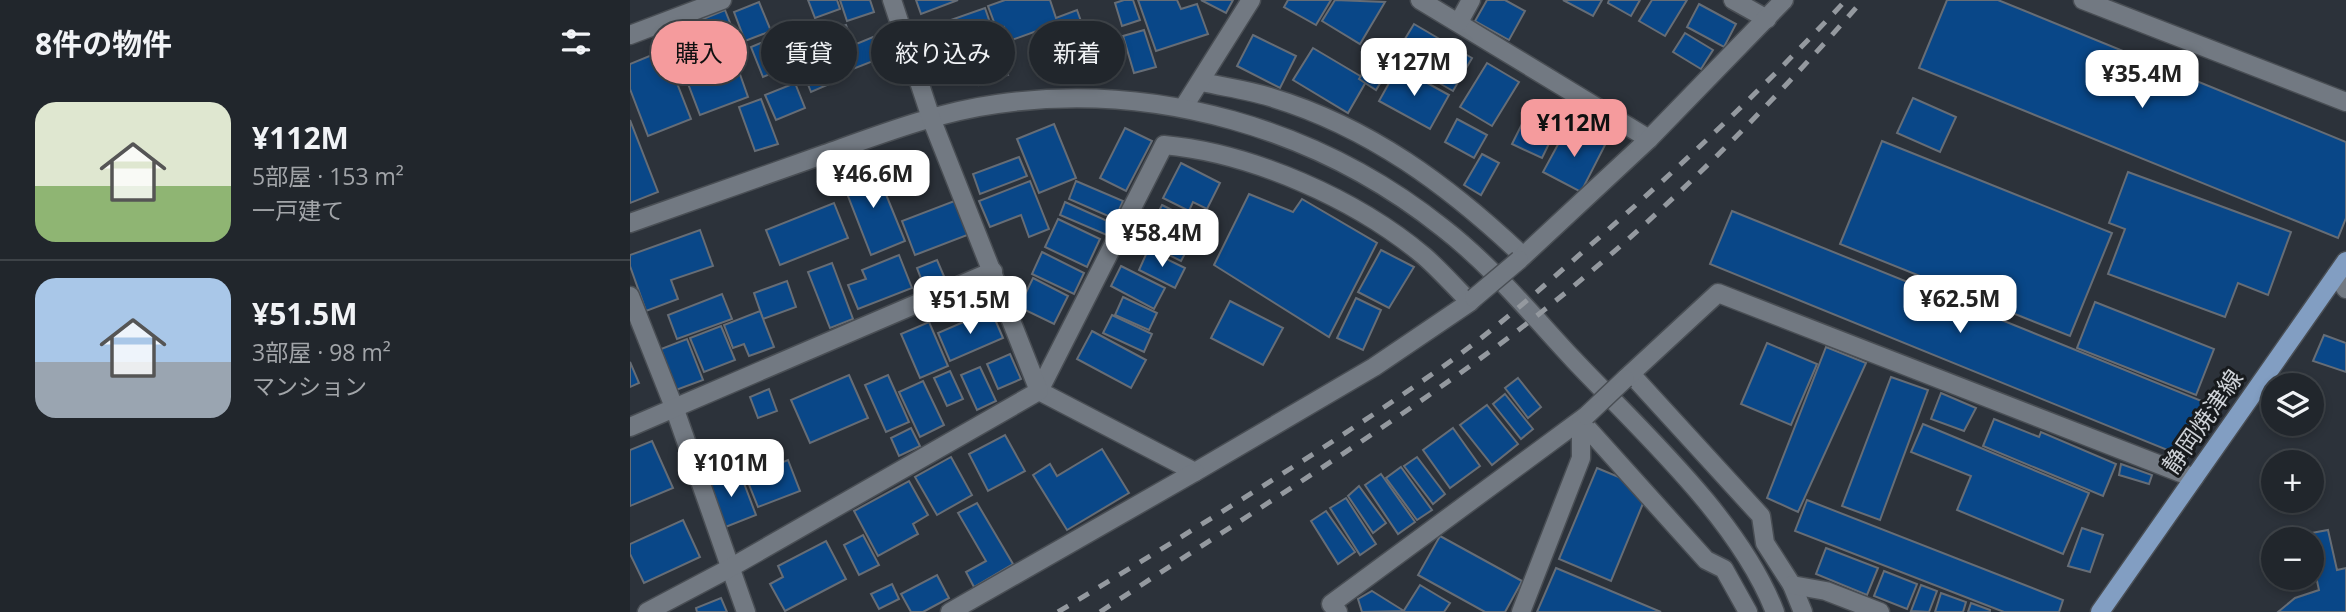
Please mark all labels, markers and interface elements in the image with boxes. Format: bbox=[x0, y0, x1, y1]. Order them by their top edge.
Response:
chip: 購入 bbox=[651, 21, 747, 84]
chip: 賃貸 bbox=[761, 21, 857, 84]
chip: 絞り込み bbox=[871, 21, 1015, 84]
chip: 新着 bbox=[1029, 21, 1125, 84]
text: 8件の物件 bbox=[35, 23, 172, 64]
icon: filters bbox=[557, 23, 595, 61]
pin: ¥127M bbox=[1365, 38, 1463, 98]
text: ¥127M bbox=[1377, 45, 1451, 77]
pin: ¥35.4M bbox=[2085, 50, 2199, 110]
text: ¥35.4M bbox=[2102, 57, 2182, 89]
pin: ¥112M bbox=[1525, 100, 1623, 159]
text: ¥112M bbox=[1537, 106, 1611, 138]
text: ¥112M bbox=[252, 117, 349, 158]
icon: home bbox=[91, 130, 175, 214]
pin: ¥46.6M bbox=[816, 150, 930, 210]
text: ¥46.6M bbox=[833, 157, 913, 189]
text: 5部屋 · 153 m² bbox=[252, 160, 404, 192]
text: 一戸建て bbox=[252, 194, 344, 226]
pin: ¥58.4M bbox=[1105, 210, 1219, 269]
text: ¥58.4M bbox=[1122, 216, 1202, 248]
pin: ¥51.5M bbox=[913, 276, 1027, 336]
pin: ¥62.5M bbox=[1903, 276, 2017, 335]
text: ¥62.5M bbox=[1920, 282, 2000, 314]
text: ¥51.5M bbox=[930, 283, 1010, 315]
text: ¥51.5M bbox=[252, 293, 357, 334]
icon: home bbox=[91, 306, 175, 390]
text: 3部屋 · 98 m² bbox=[252, 336, 391, 368]
street label: 静岡焼津線 bbox=[2154, 363, 2250, 480]
text: マンション bbox=[252, 370, 367, 402]
map controls bbox=[2261, 373, 2324, 590]
button: layers bbox=[2261, 373, 2324, 436]
pin: ¥101M bbox=[682, 440, 780, 499]
text: ¥101M bbox=[694, 446, 768, 478]
button: + bbox=[2261, 450, 2324, 513]
button: − bbox=[2261, 527, 2324, 590]

